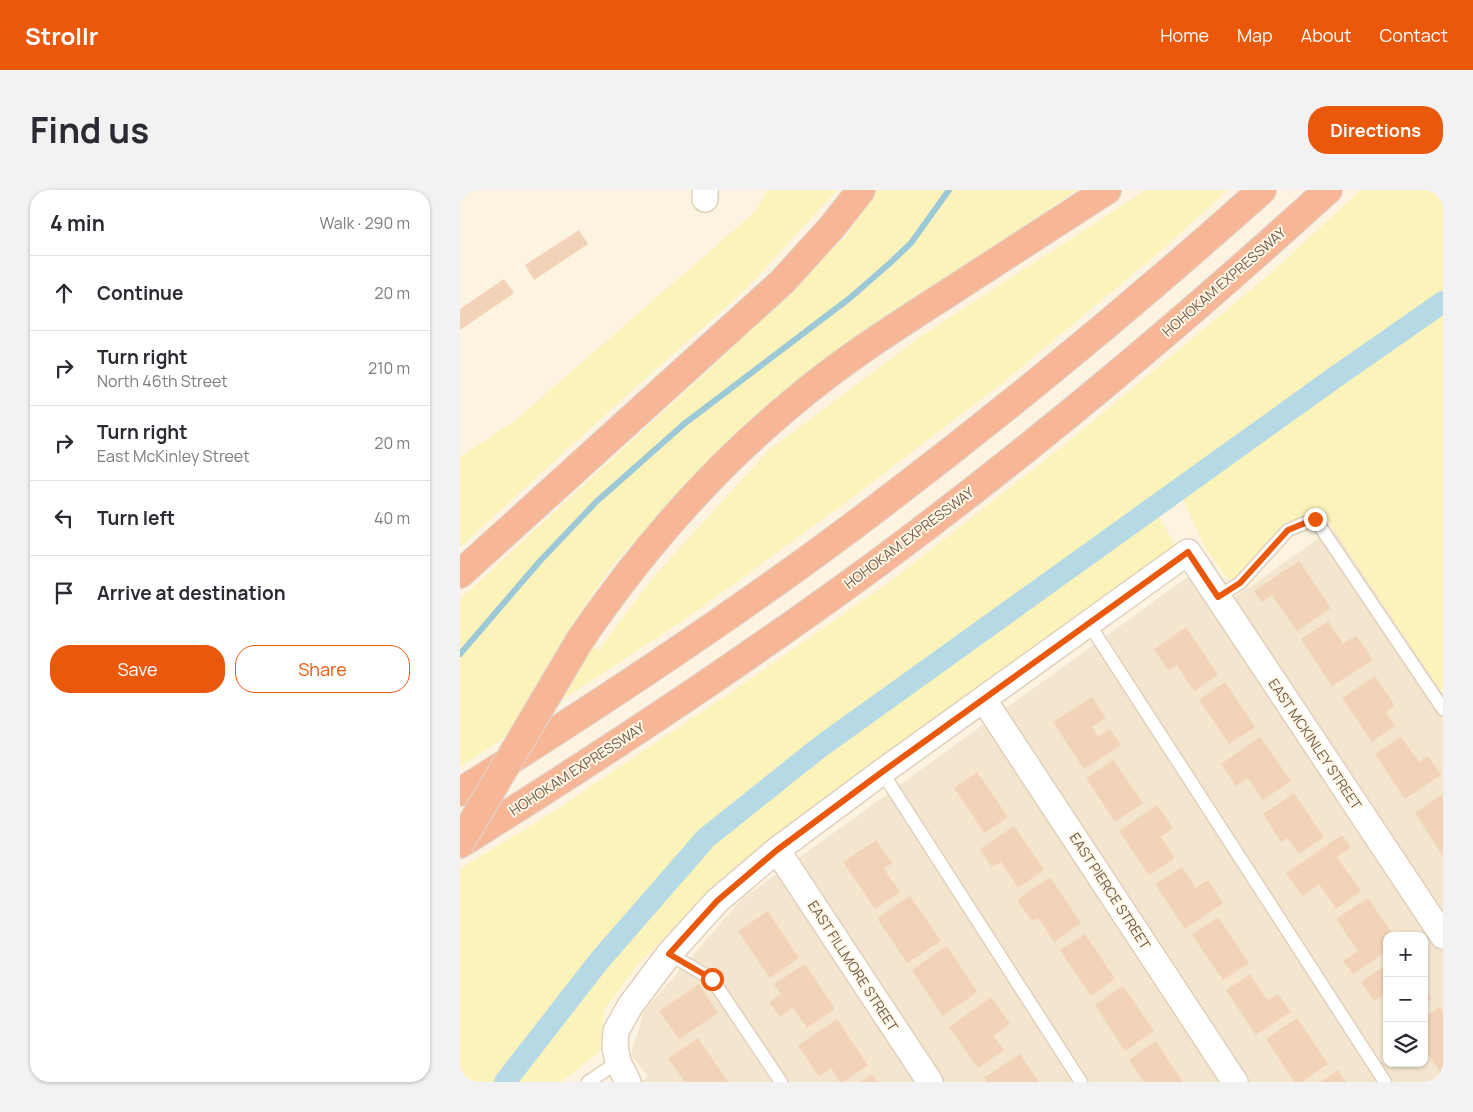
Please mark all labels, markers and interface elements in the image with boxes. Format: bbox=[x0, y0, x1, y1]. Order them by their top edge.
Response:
text: Strollr bbox=[25, 19, 98, 52]
text: Home bbox=[1160, 23, 1209, 47]
text: Map bbox=[1237, 23, 1273, 47]
text: About bbox=[1301, 23, 1351, 47]
text: Contact bbox=[1379, 23, 1448, 47]
text: Find us bbox=[30, 106, 149, 154]
button: Directions bbox=[1308, 106, 1443, 154]
text: 4 min bbox=[50, 209, 105, 237]
text: Walk · 290 m bbox=[320, 212, 410, 234]
street label: HOHOKAM EXPRESSWAY bbox=[1158, 223, 1290, 341]
icon: ahead bbox=[50, 279, 78, 307]
text: Continue bbox=[97, 280, 183, 306]
text: 20 m bbox=[374, 282, 410, 304]
text: Turn right bbox=[97, 344, 187, 370]
icon: right bbox=[50, 354, 78, 382]
text: 210 m bbox=[368, 357, 410, 379]
text: North 46th Street bbox=[97, 370, 228, 392]
text: Turn right bbox=[97, 419, 187, 445]
icon: right bbox=[50, 429, 78, 457]
text: 20 m bbox=[374, 432, 410, 454]
text: East McKinley Street bbox=[97, 445, 250, 467]
street label: HOHOKAM EXPRESSWAY bbox=[840, 482, 978, 593]
icon: left bbox=[50, 504, 78, 532]
text: Turn left bbox=[97, 505, 175, 531]
text: 40 m bbox=[374, 507, 410, 529]
route end bbox=[1304, 508, 1327, 531]
icon: arrive bbox=[50, 579, 78, 607]
text: Arrive at destination bbox=[97, 580, 286, 606]
button: Save bbox=[50, 645, 225, 693]
button: Share bbox=[235, 645, 410, 693]
street label: EAST MCKINLEY STREET bbox=[1264, 675, 1367, 813]
street label: HOHOKAM EXPRESSWAY bbox=[505, 718, 648, 819]
street label: EAST PIERCE STREET bbox=[1066, 829, 1156, 953]
street label: EAST FILLMORE STREET bbox=[804, 897, 903, 1035]
map controls bbox=[1383, 932, 1428, 1067]
button: + bbox=[1383, 932, 1428, 977]
route start bbox=[701, 968, 724, 991]
button: − bbox=[1383, 977, 1428, 1022]
button: layers bbox=[1383, 1022, 1428, 1067]

